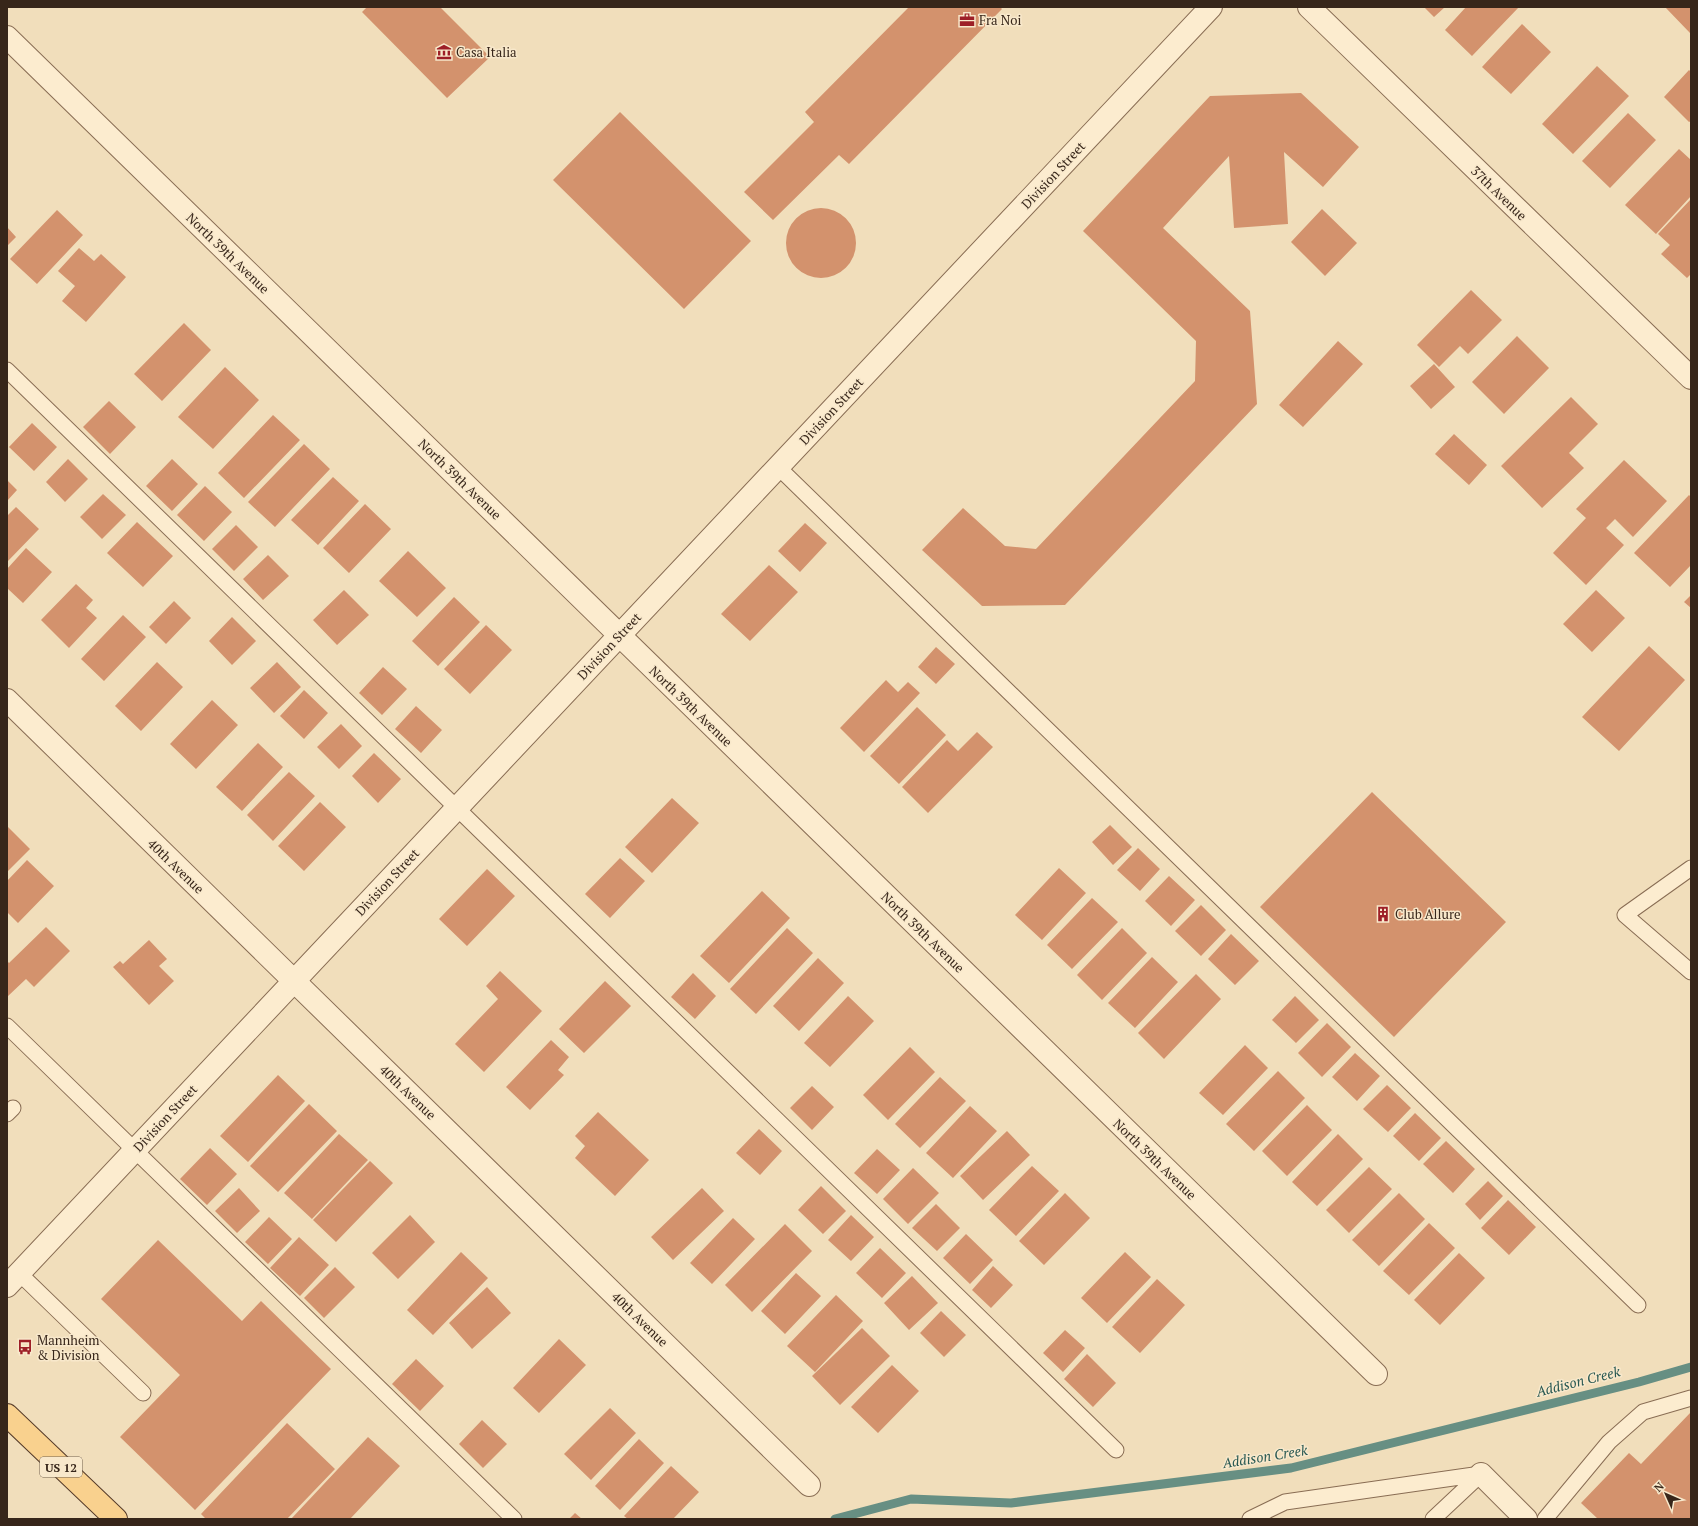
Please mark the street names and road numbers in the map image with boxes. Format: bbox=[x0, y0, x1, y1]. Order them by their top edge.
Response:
street label: Division Street bbox=[1017, 137, 1089, 213]
street label: 37th Avenue bbox=[1467, 162, 1531, 224]
street label: North 39th Avenue bbox=[183, 209, 273, 297]
street label: Division Street bbox=[795, 373, 867, 449]
street label: North 39th Avenue bbox=[415, 435, 505, 523]
street label: Division Street bbox=[573, 608, 645, 684]
street label: North 39th Avenue bbox=[646, 662, 736, 750]
street label: 40th Avenue bbox=[144, 835, 208, 897]
street label: Division Street bbox=[351, 844, 423, 920]
street label: North 39th Avenue bbox=[878, 888, 968, 976]
street label: 40th Avenue bbox=[376, 1061, 440, 1123]
street label: Division Street bbox=[129, 1080, 201, 1156]
street label: North 39th Avenue bbox=[1110, 1115, 1200, 1203]
street label: 40th Avenue bbox=[608, 1288, 672, 1350]
road number: US 12 bbox=[40, 1457, 82, 1477]

